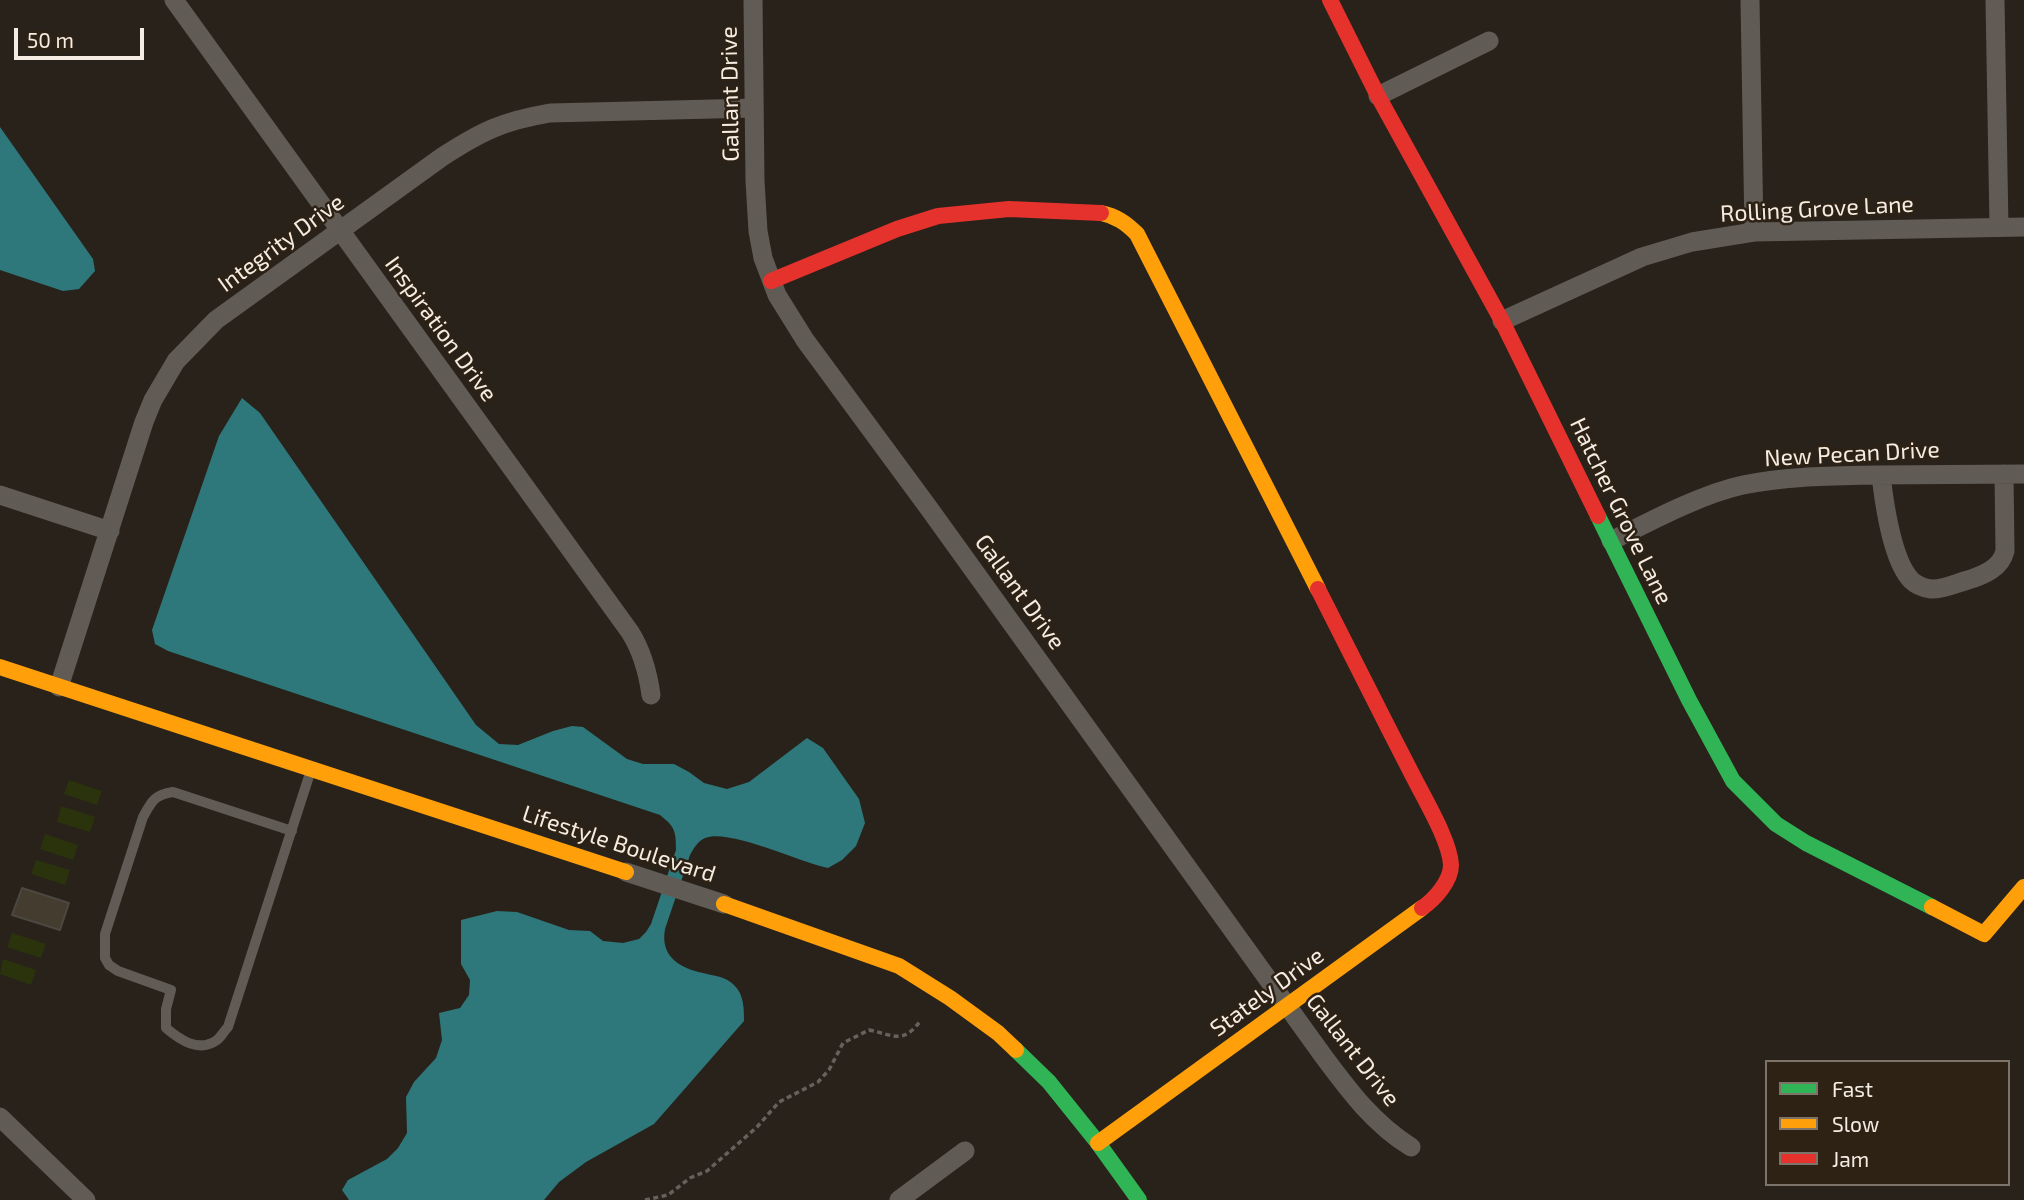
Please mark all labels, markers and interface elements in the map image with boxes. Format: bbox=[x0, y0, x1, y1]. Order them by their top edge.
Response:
scale bar bbox=[18, 14, 147, 58]
street label: Gallant Drive bbox=[715, 26, 745, 162]
text: 50 m bbox=[27, 27, 74, 52]
street label: Integrity Drive bbox=[213, 188, 349, 298]
street label: Rolling Grove Lane bbox=[1719, 190, 1915, 228]
street label: Inspiration Drive bbox=[379, 251, 503, 407]
street label: Hatcher Grove Lane bbox=[1564, 413, 1678, 609]
street label: New Pecan Drive bbox=[1764, 436, 1940, 472]
street label: Gallant Drive bbox=[969, 529, 1071, 655]
street label: Lifestyle Boulevard bbox=[519, 800, 719, 888]
street label: Stately Drive bbox=[1205, 942, 1329, 1042]
street label: Gallant Drive bbox=[1301, 988, 1405, 1112]
legend bbox=[1765, 1060, 2010, 1186]
text: Fast bbox=[1832, 1076, 1873, 1101]
text: Slow bbox=[1832, 1111, 1879, 1136]
text: Jam bbox=[1832, 1146, 1869, 1171]

